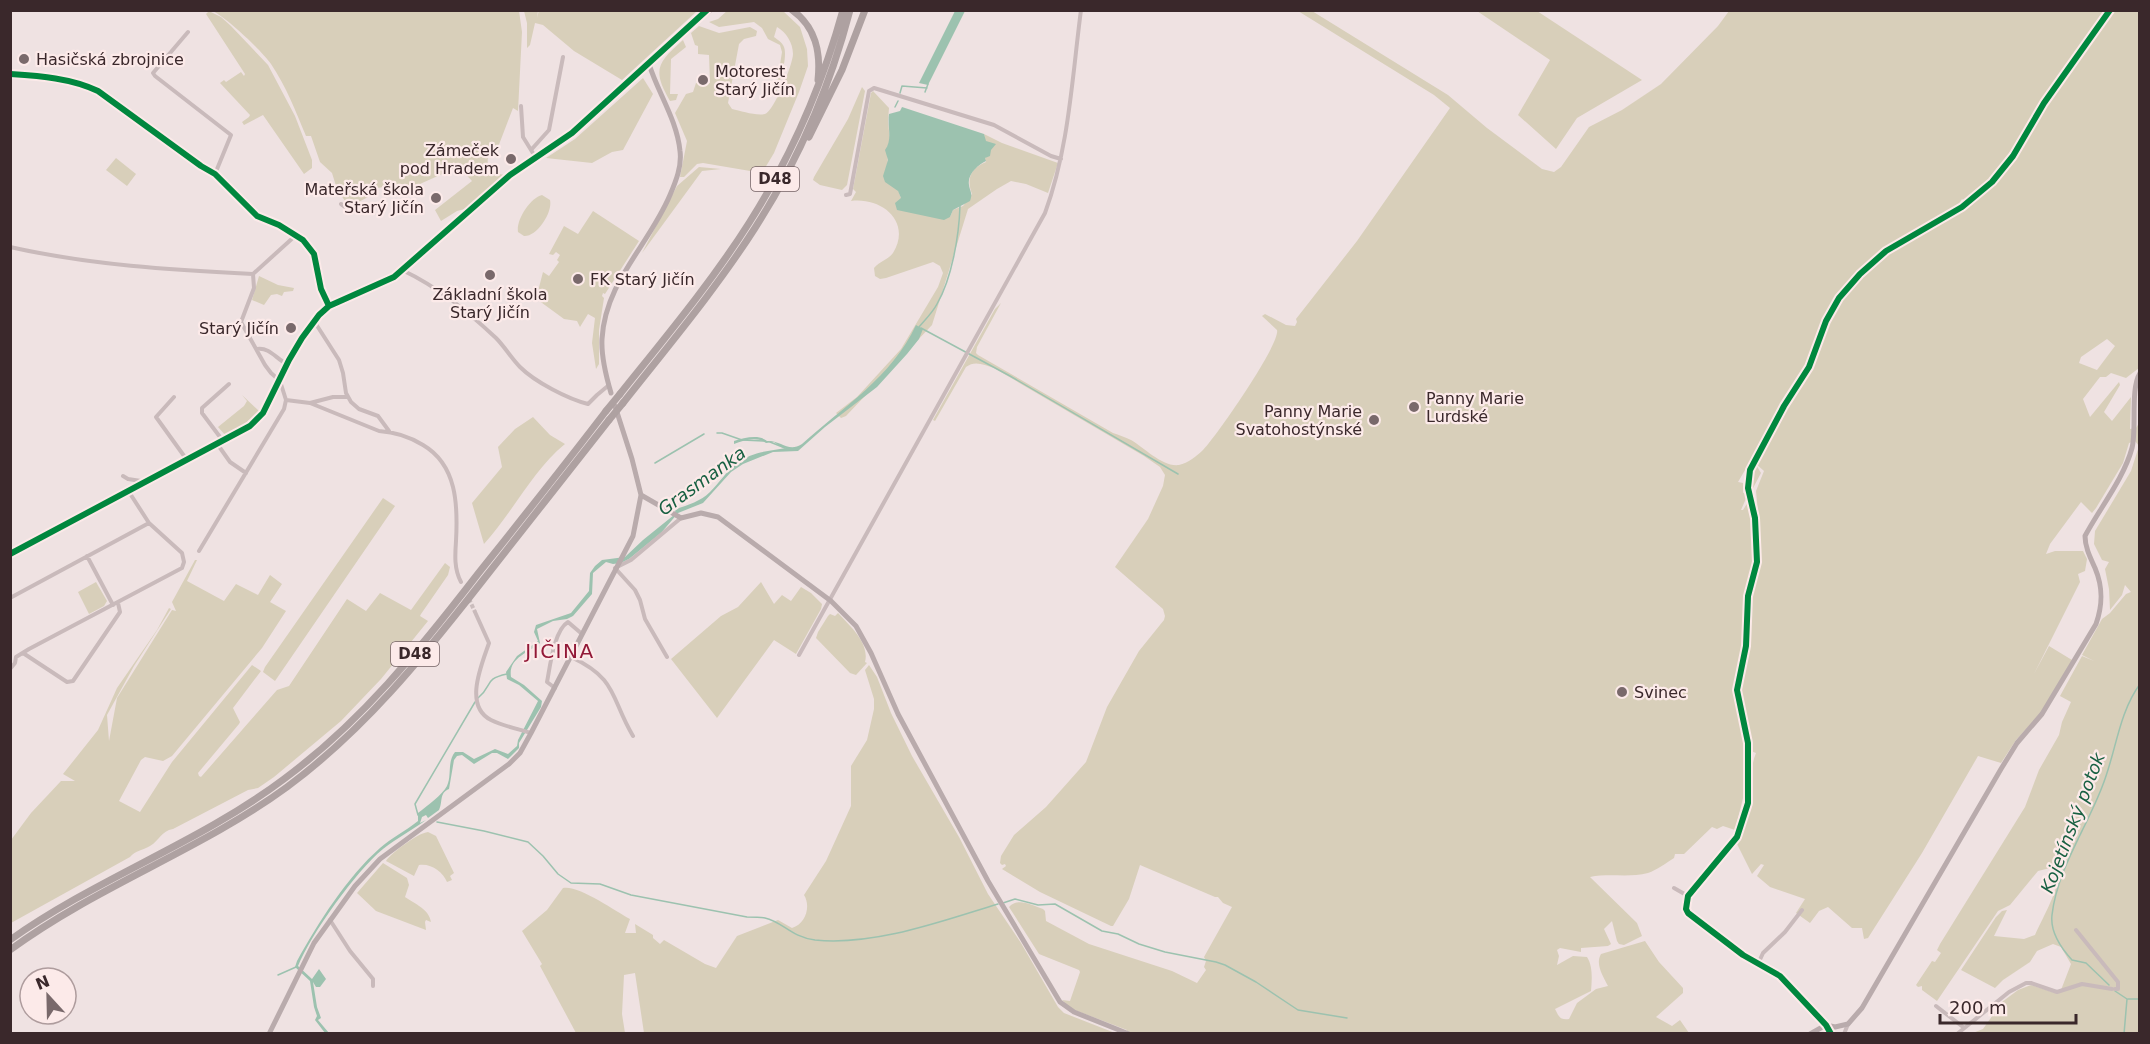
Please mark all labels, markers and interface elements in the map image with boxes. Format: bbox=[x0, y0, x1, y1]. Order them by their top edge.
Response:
place label: Hasičská zbrojnice bbox=[36, 50, 184, 69]
marker: Hasičská zbrojnice bbox=[17, 52, 31, 66]
place label: Motorest Starý Jičín bbox=[715, 62, 795, 99]
marker: Motorest Starý Jičín bbox=[696, 73, 710, 87]
place label: Zámeček pod Hradem bbox=[400, 141, 500, 178]
marker: Zámeček pod Hradem bbox=[504, 152, 518, 166]
road number: D48 bbox=[751, 167, 799, 191]
place label: Mateřská škola Starý Jičín bbox=[304, 180, 424, 217]
marker: Mateřská škola Starý Jičín bbox=[429, 191, 443, 205]
marker: Základní škola Starý Jičín bbox=[483, 268, 497, 282]
place label: FK Starý Jičín bbox=[590, 270, 695, 289]
marker: FK Starý Jičín bbox=[571, 272, 585, 286]
place label: Základní škola Starý Jičín bbox=[432, 285, 548, 322]
place label: Starý Jičín bbox=[199, 319, 279, 338]
marker: Starý Jičín bbox=[284, 321, 298, 335]
place label: Panny Marie Lurdské bbox=[1426, 389, 1524, 426]
marker: Panny Marie Lurdské bbox=[1407, 400, 1421, 414]
place label: Panny Marie Svatohostýnské bbox=[1235, 402, 1362, 439]
marker: Panny Marie Svatohostýnské bbox=[1367, 413, 1381, 427]
water label: Grasmanka bbox=[654, 442, 750, 519]
district label: JIČINA bbox=[523, 639, 595, 663]
road number: D48 bbox=[391, 642, 439, 666]
place label: Svinec bbox=[1634, 683, 1687, 702]
marker: Svinec bbox=[1615, 685, 1629, 699]
water label: Kojetínský potok bbox=[2036, 748, 2110, 896]
north arrow bbox=[18, 966, 78, 1026]
text: N bbox=[33, 971, 52, 994]
scale bar bbox=[1940, 987, 2076, 1025]
text: 200 m bbox=[1949, 997, 2007, 1018]

